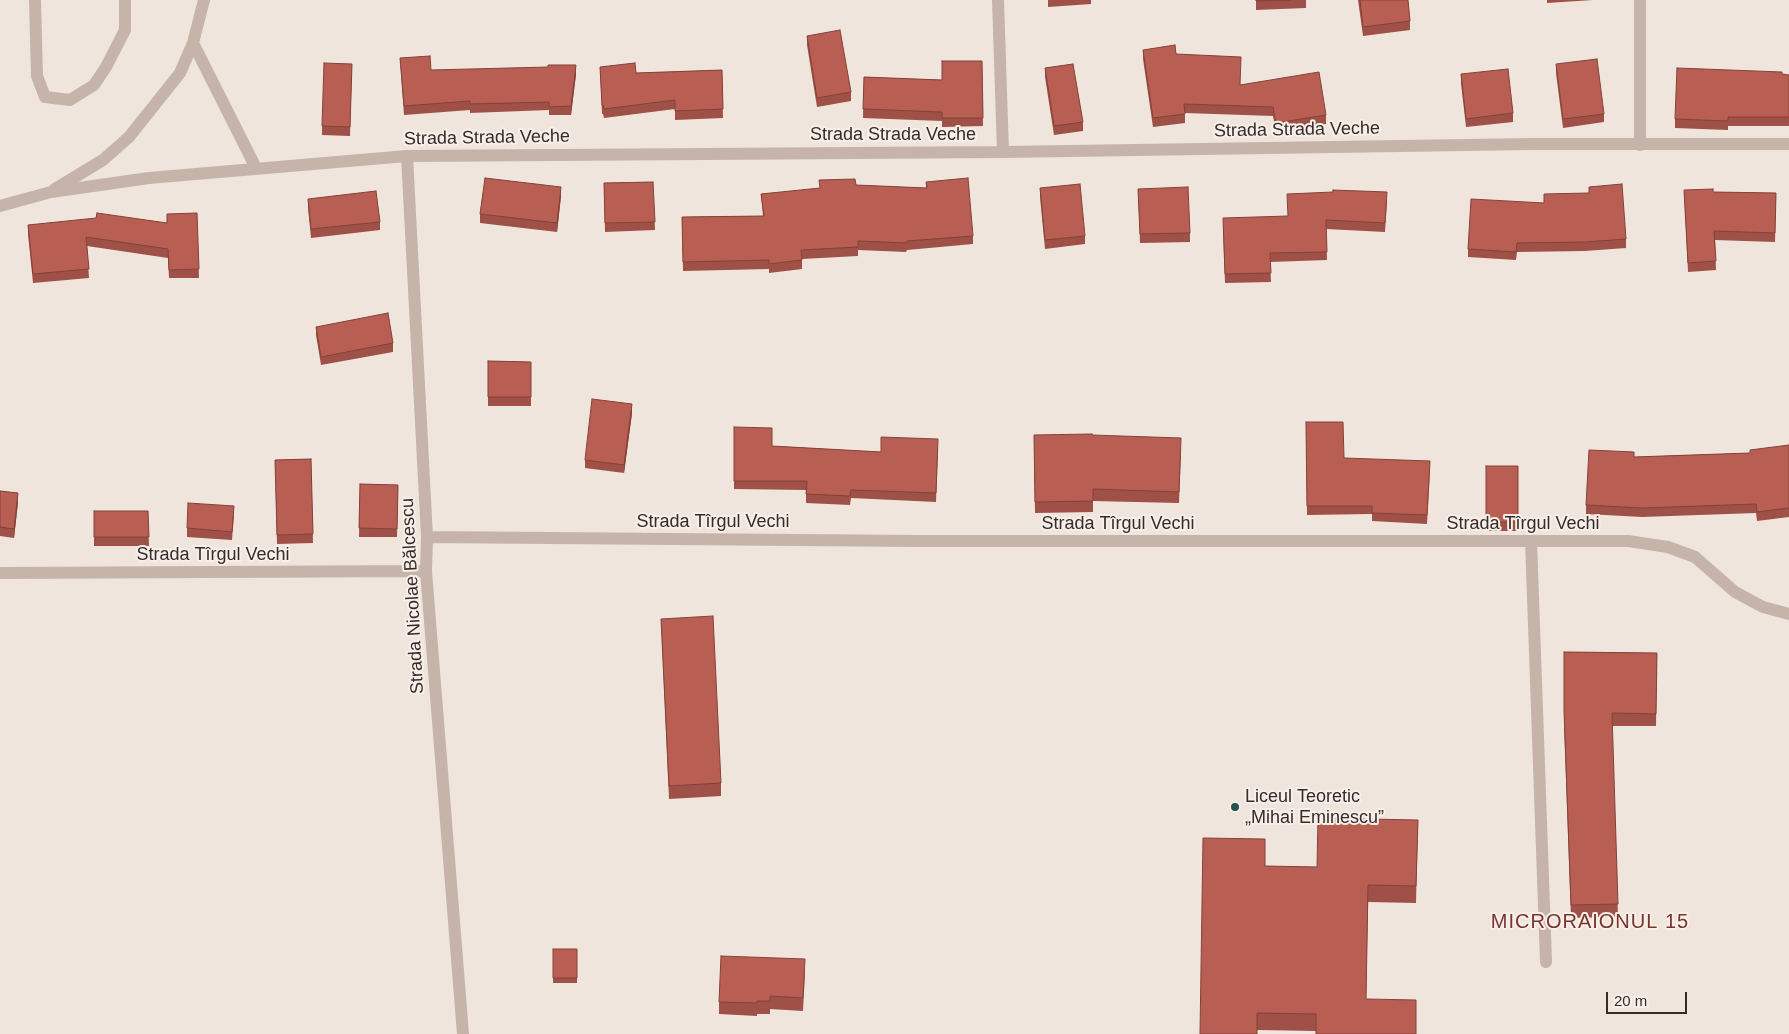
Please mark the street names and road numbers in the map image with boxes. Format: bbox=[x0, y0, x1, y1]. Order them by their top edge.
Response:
street label: Strada Strada Veche bbox=[1214, 118, 1380, 142]
street label: Strada Strada Veche bbox=[810, 124, 976, 146]
street label: Strada Strada Veche bbox=[404, 126, 570, 150]
street label: Strada Nicolae Bălcescu bbox=[397, 498, 429, 694]
street label: Strada Tîrgul Vechi bbox=[636, 511, 790, 533]
street label: Strada Tîrgul Vechi bbox=[1041, 513, 1195, 535]
street label: Strada Tîrgul Vechi bbox=[1446, 513, 1600, 535]
street label: Strada Tîrgul Vechi bbox=[136, 544, 290, 566]

